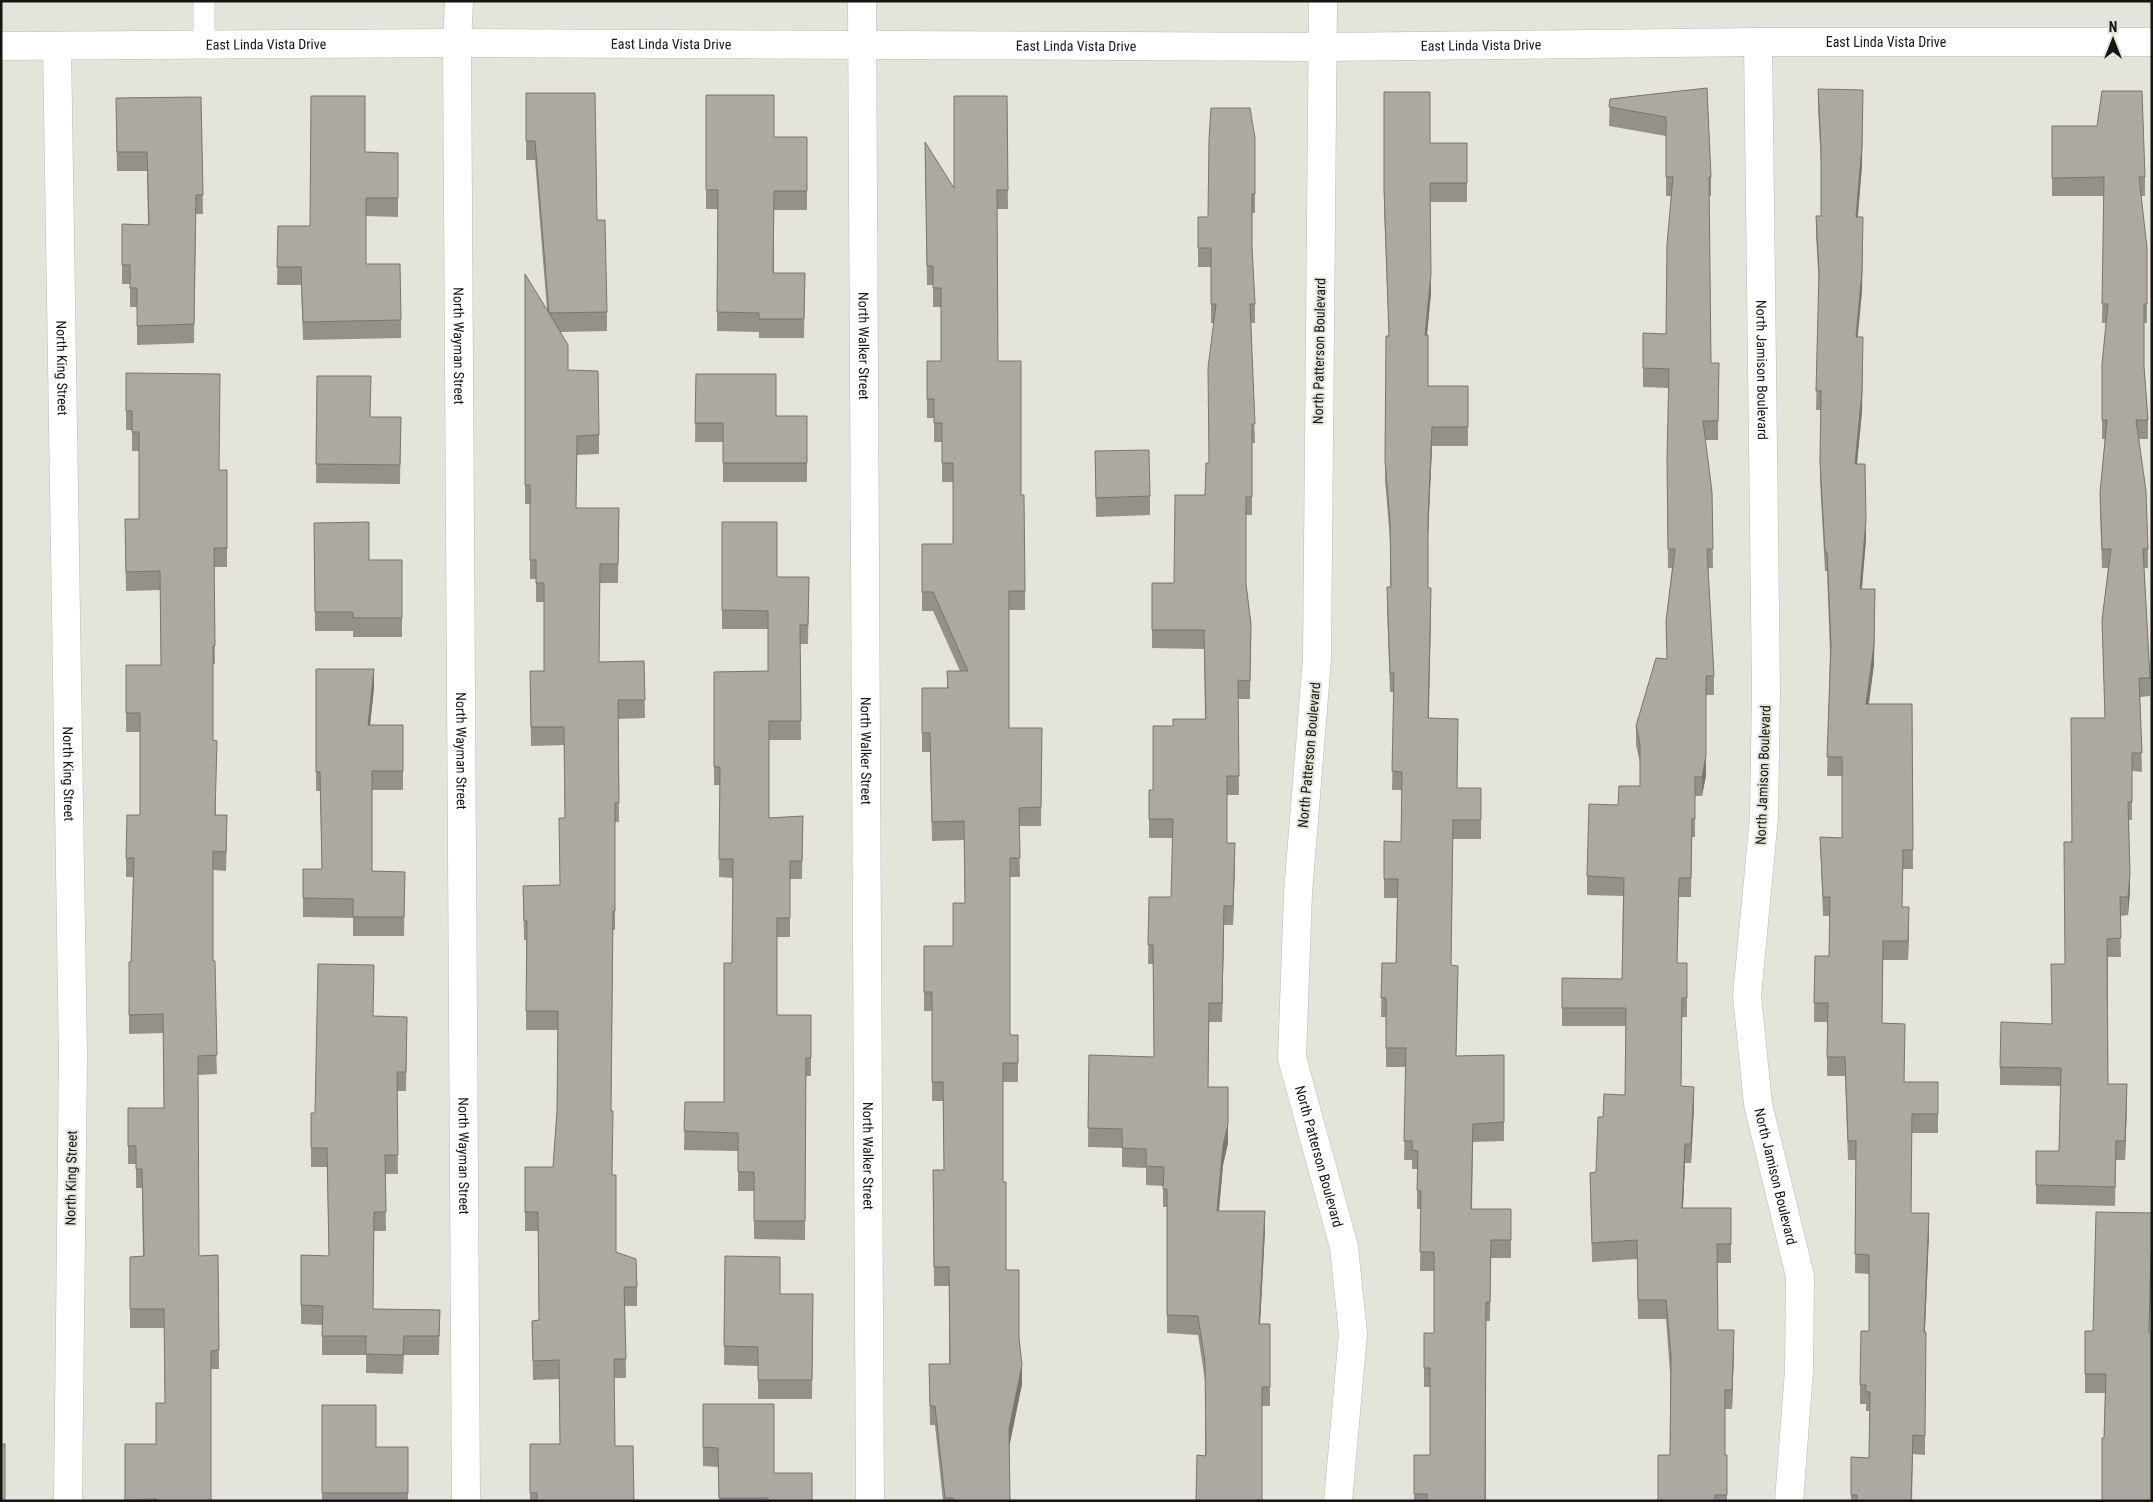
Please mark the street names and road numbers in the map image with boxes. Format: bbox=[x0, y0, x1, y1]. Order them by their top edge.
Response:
street label: East Linda Vista Drive bbox=[1826, 34, 1947, 50]
street label: East Linda Vista Drive bbox=[206, 36, 327, 53]
street label: East Linda Vista Drive bbox=[611, 36, 732, 52]
street label: East Linda Vista Drive bbox=[1421, 36, 1542, 54]
street label: East Linda Vista Drive bbox=[1016, 38, 1137, 54]
street label: North Patterson Boulevard bbox=[1310, 278, 1328, 424]
street label: North Wayman Street bbox=[451, 287, 467, 405]
street label: North Walker Street bbox=[856, 292, 872, 400]
street label: North Jamison Boulevard bbox=[1753, 300, 1771, 440]
street label: North King Street bbox=[53, 320, 71, 416]
street label: North Patterson Boulevard bbox=[1295, 682, 1323, 828]
street label: North Wayman Street bbox=[453, 692, 470, 810]
street label: North Walker Street bbox=[858, 697, 874, 805]
street label: North Jamison Boulevard bbox=[1753, 705, 1773, 845]
street label: North King Street bbox=[60, 726, 77, 822]
street label: North Patterson Boulevard bbox=[1292, 1084, 1346, 1229]
street label: North Wayman Street bbox=[456, 1097, 472, 1215]
street label: North Walker Street bbox=[860, 1102, 876, 1210]
street label: North Jamison Boulevard bbox=[1751, 1107, 1800, 1246]
street label: North King Street bbox=[62, 1130, 80, 1226]

